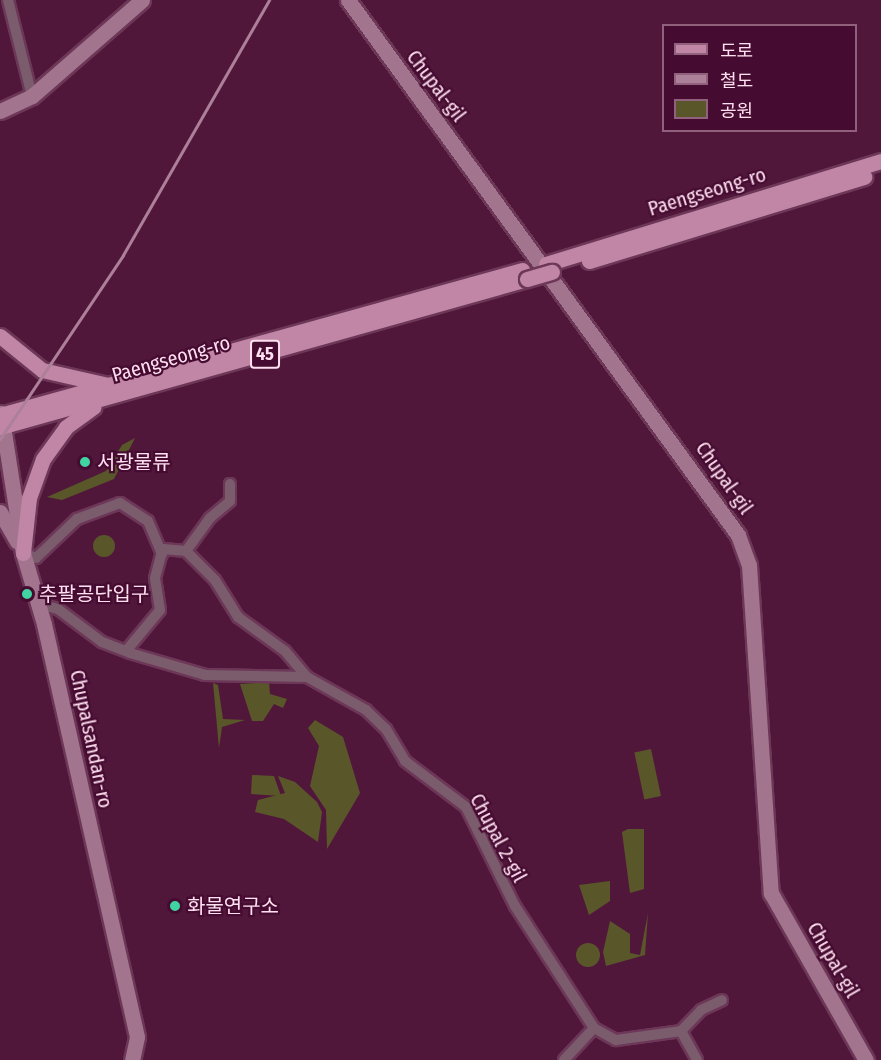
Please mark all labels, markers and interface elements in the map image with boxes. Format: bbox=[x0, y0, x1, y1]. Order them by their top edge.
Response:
legend bbox=[662, 24, 857, 132]
text: 도로 bbox=[720, 40, 753, 62]
street label: Chupal-gil bbox=[401, 46, 471, 126]
text: 철도 bbox=[720, 70, 753, 92]
text: 공원 bbox=[720, 100, 753, 122]
street label: Paengseong-ro bbox=[645, 163, 769, 221]
street label: Paengseong-ro bbox=[109, 331, 233, 387]
road number: 45 bbox=[250, 339, 280, 369]
street label: Chupal-gil bbox=[690, 437, 758, 519]
place label: 서광물류 bbox=[97, 450, 171, 474]
marker: 서광물류 bbox=[78, 455, 92, 469]
place label: 추팔공단입구 bbox=[39, 582, 149, 606]
marker: 추팔공단입구 bbox=[20, 587, 34, 601]
street label: Chupalsandan-ro bbox=[65, 668, 117, 810]
street label: Chupal 2-gil bbox=[465, 790, 531, 886]
place label: 화물연구소 bbox=[187, 894, 279, 918]
marker: 화물연구소 bbox=[168, 899, 182, 913]
street label: Chupal-gil bbox=[802, 918, 864, 1002]

